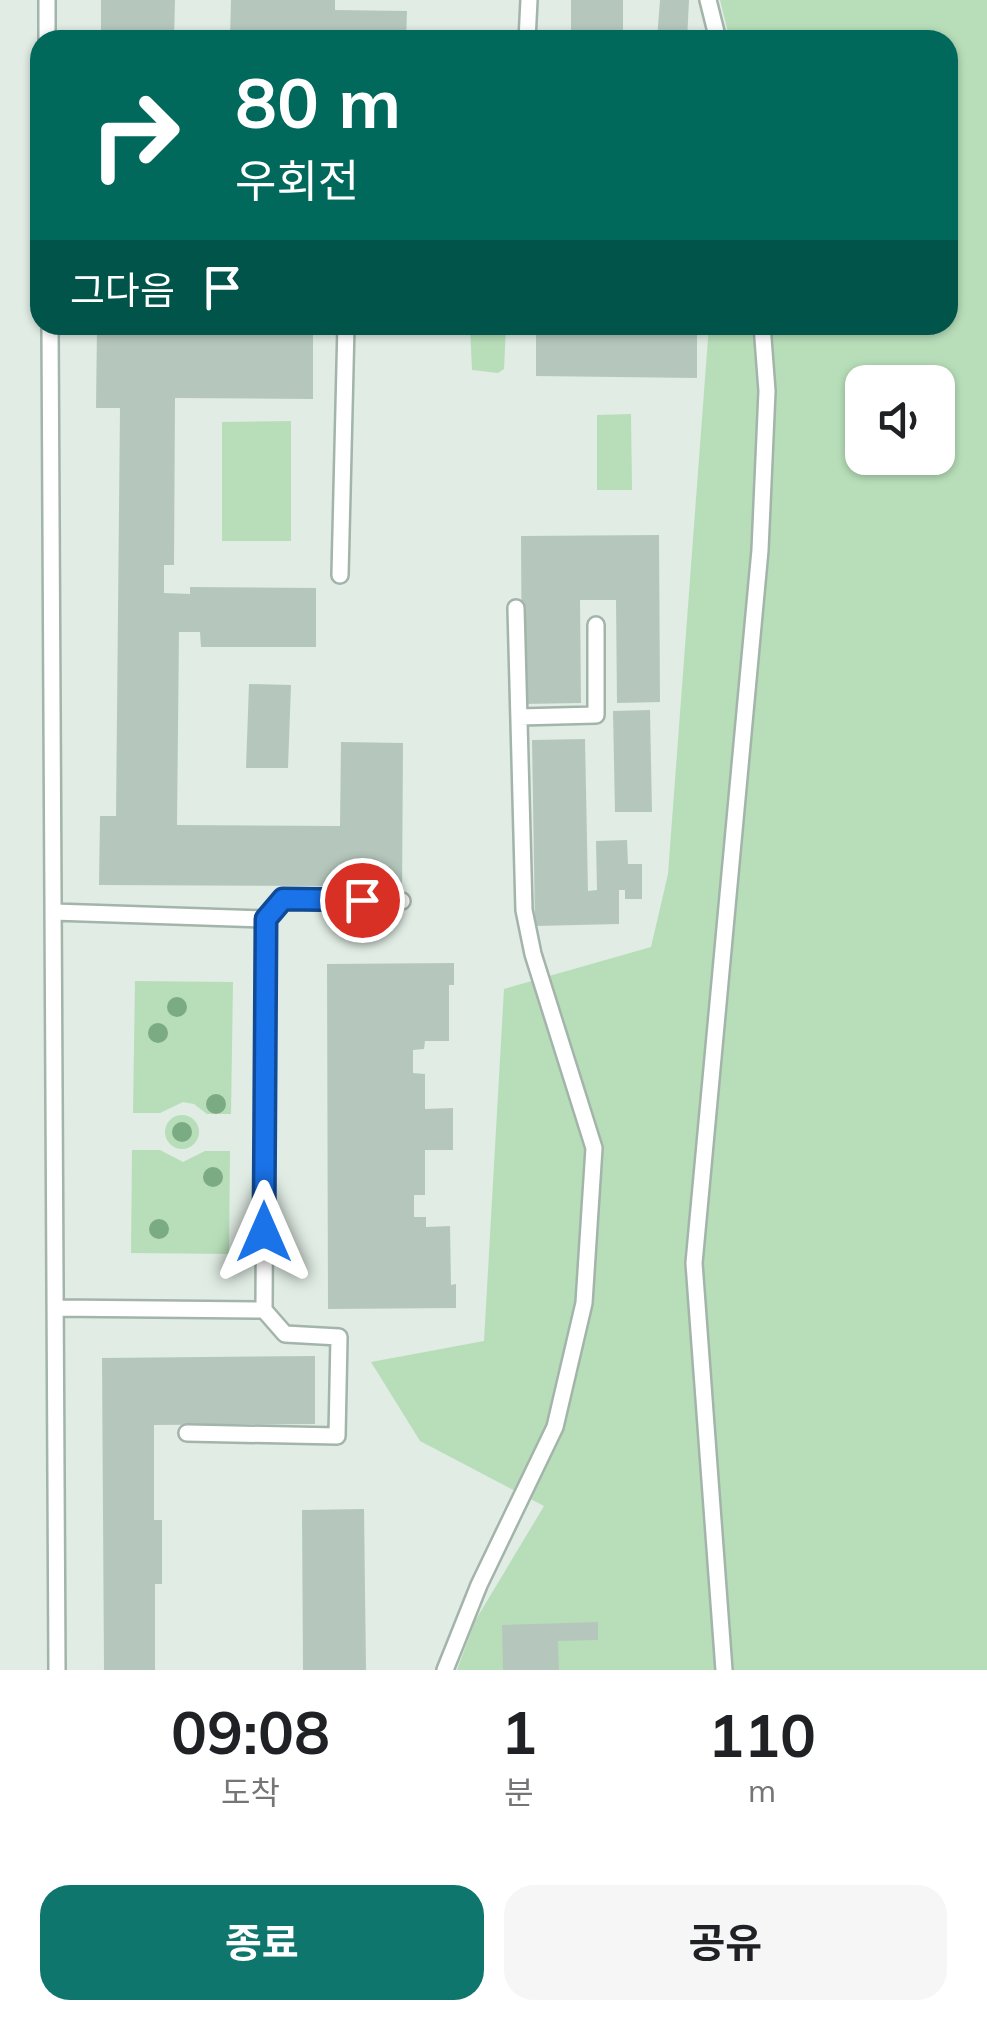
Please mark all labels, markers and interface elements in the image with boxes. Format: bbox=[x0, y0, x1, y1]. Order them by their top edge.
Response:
text: 80 m bbox=[235, 58, 401, 146]
icon: right bbox=[70, 70, 200, 200]
text: 우회전 bbox=[235, 152, 359, 208]
icon: arrive bbox=[195, 260, 250, 315]
text: 그다음 bbox=[70, 266, 175, 314]
map controls bbox=[845, 365, 955, 475]
button: sound bbox=[845, 365, 955, 475]
pin bbox=[320, 858, 405, 943]
icon: arrive bbox=[335, 873, 390, 928]
position arrow bbox=[212, 1180, 316, 1284]
text: 09:08 bbox=[171, 1694, 330, 1769]
text: 1 bbox=[501, 1694, 537, 1769]
text: 110 bbox=[708, 1697, 816, 1772]
text: m bbox=[748, 1770, 776, 1810]
text: 도착 bbox=[221, 1772, 280, 1812]
text: 분 bbox=[504, 1772, 534, 1812]
button: 종료 bbox=[40, 1885, 484, 2000]
button: 공유 bbox=[504, 1885, 947, 2000]

